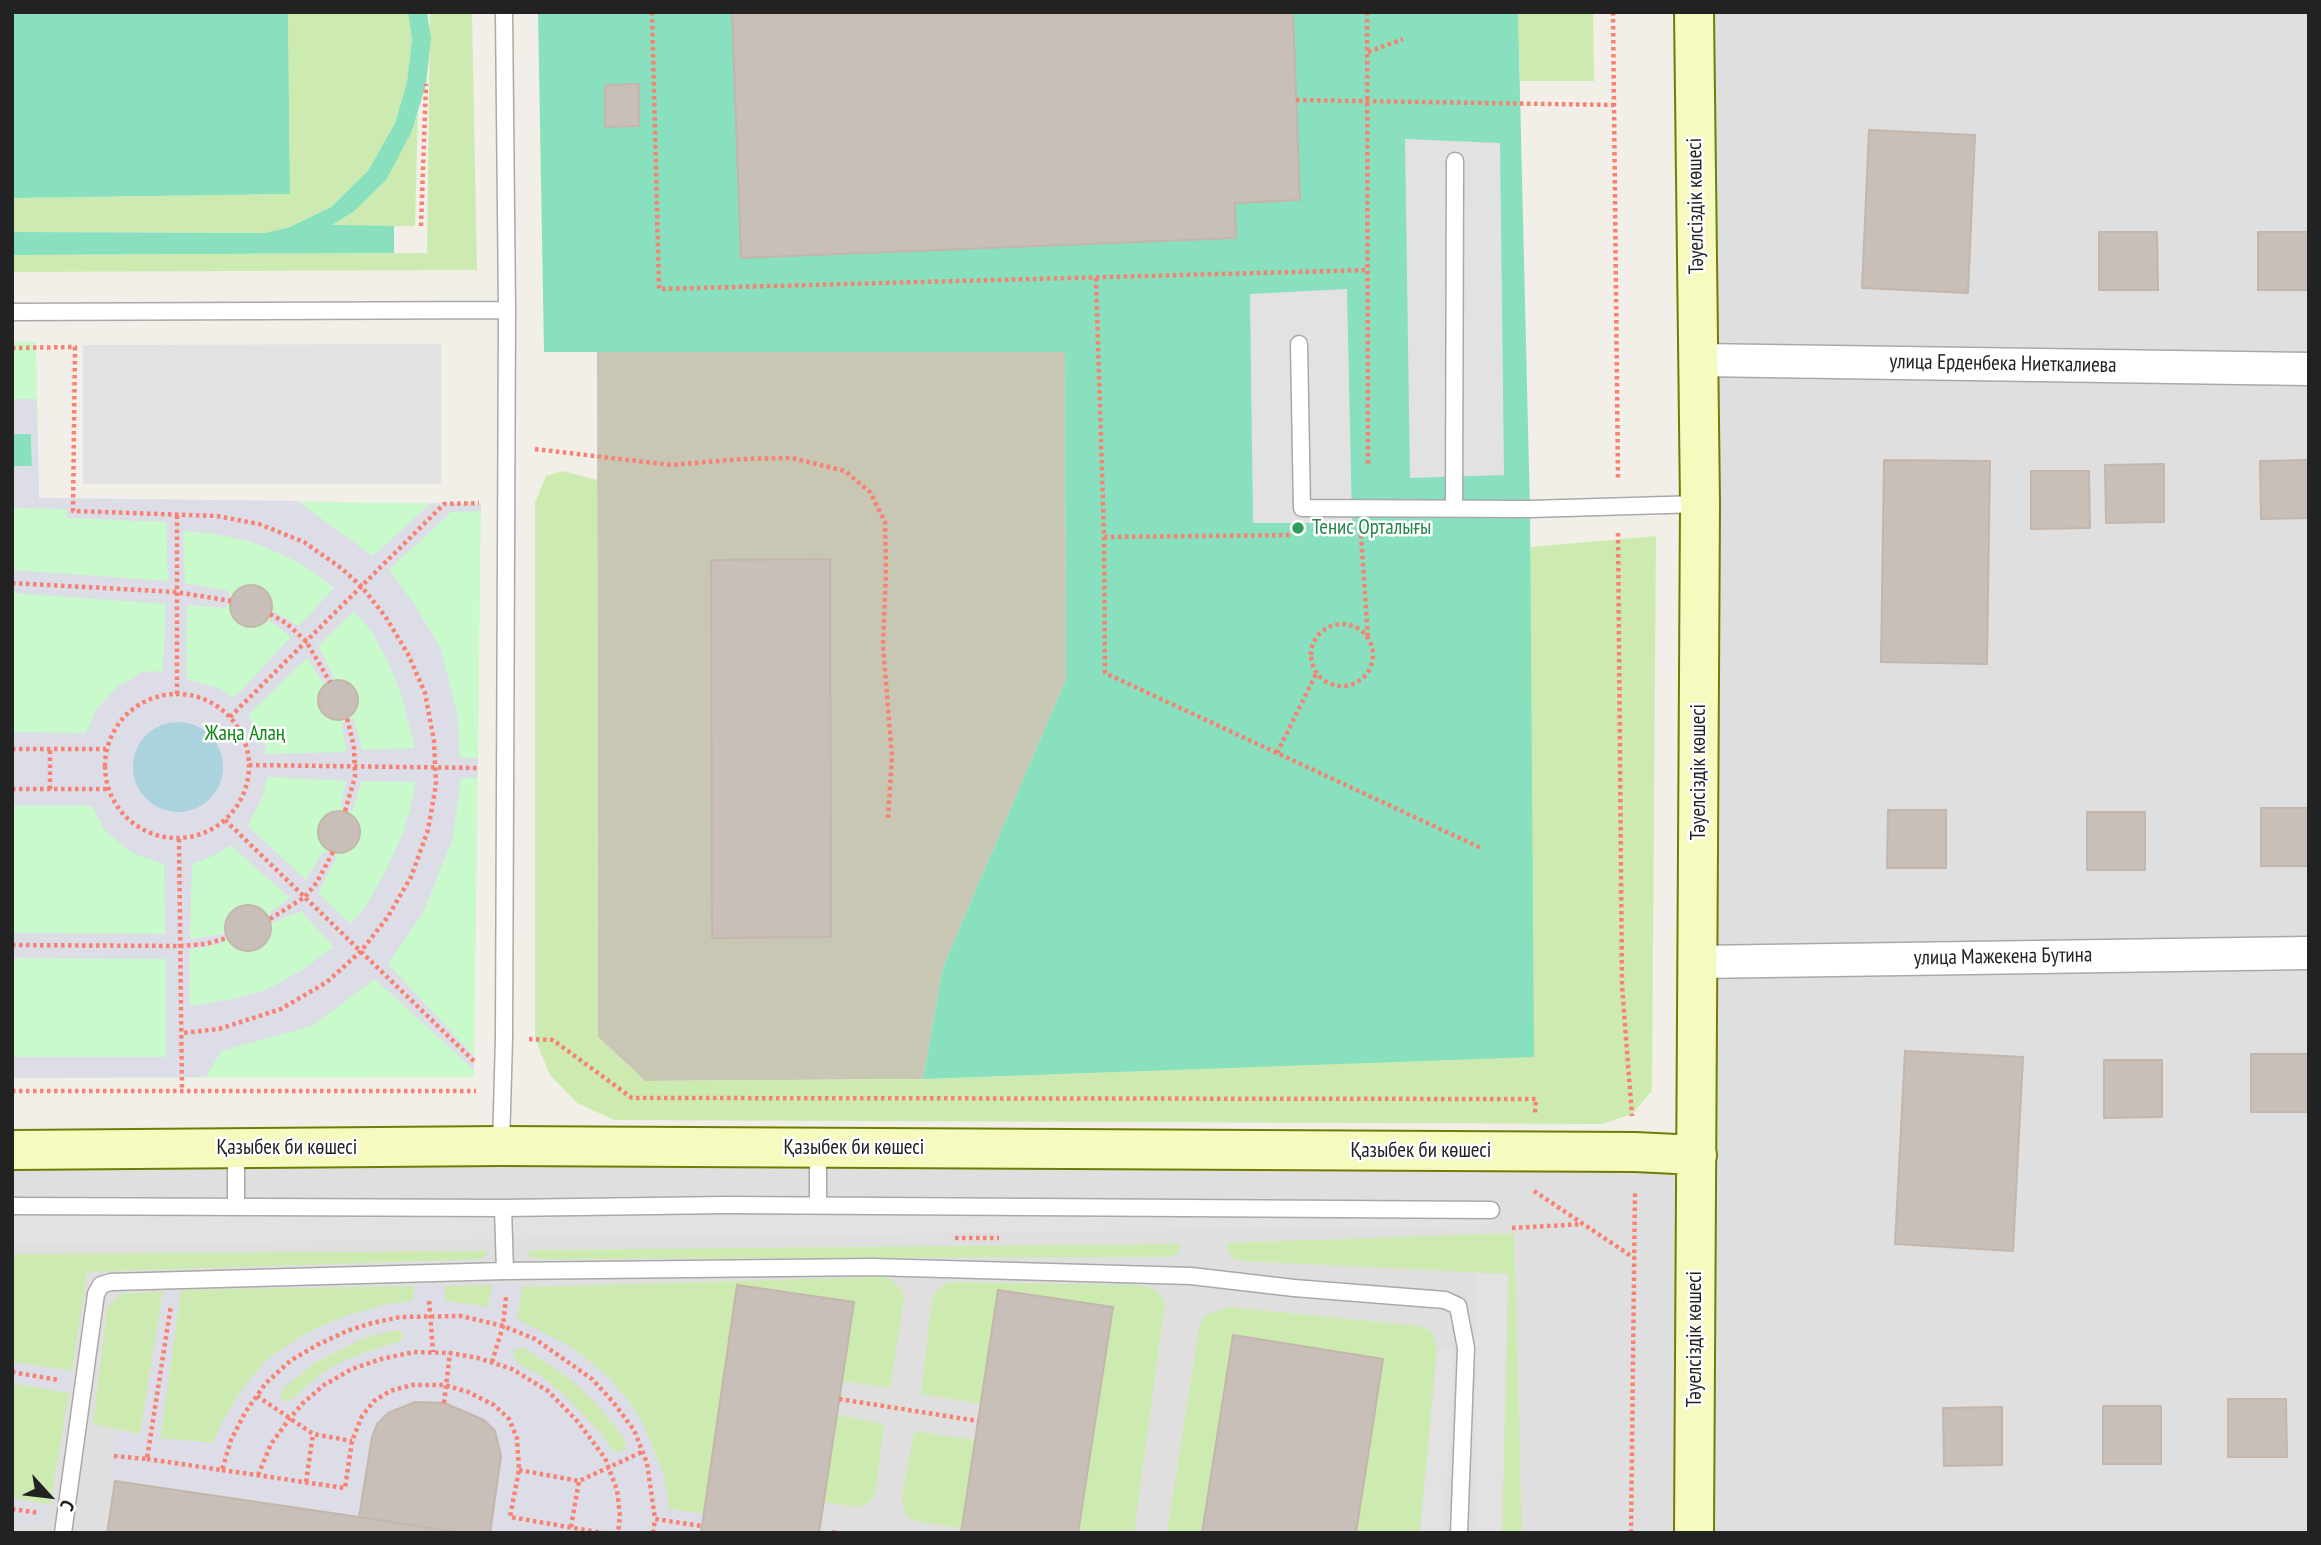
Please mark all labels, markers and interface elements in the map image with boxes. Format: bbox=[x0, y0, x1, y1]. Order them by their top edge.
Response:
street label: Тәуелсіздік көшесі bbox=[1682, 138, 1710, 274]
street label: улица Ерденбека Ниеткалиева bbox=[1889, 349, 2117, 379]
place label: Тенис Орталығы bbox=[1312, 515, 1431, 541]
marker: Тенис Орталығы bbox=[1290, 520, 1306, 536]
street label: Тәуелсіздік көшесі bbox=[1686, 704, 1712, 840]
park label: Жаңа Алаң bbox=[205, 721, 285, 747]
street label: улица Мажекена Бутина bbox=[1914, 943, 2092, 971]
street label: Қазыбек би көшесі bbox=[217, 1135, 357, 1161]
street label: Қазыбек би көшесі bbox=[784, 1135, 924, 1161]
street label: Қазыбек би көшесі bbox=[1351, 1138, 1491, 1164]
street label: Тәуелсіздік көшесі bbox=[1682, 1271, 1708, 1407]
north arrow bbox=[14, 1461, 84, 1531]
text: С bbox=[55, 1496, 80, 1515]

